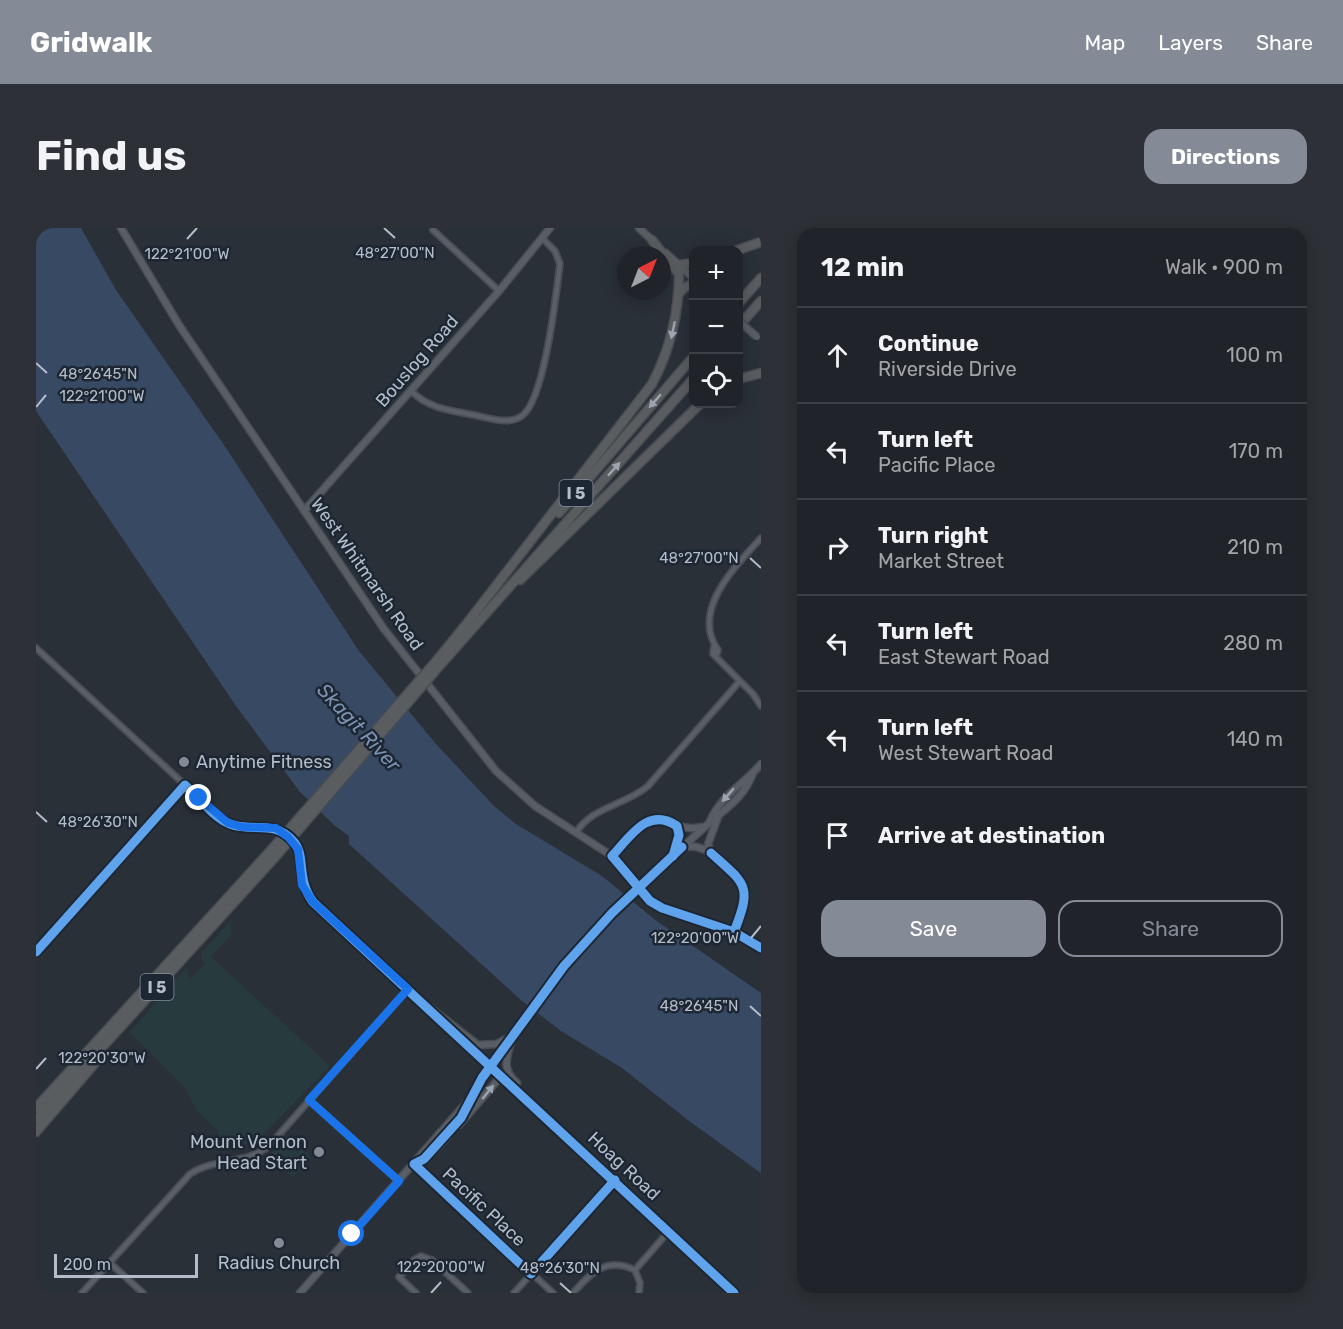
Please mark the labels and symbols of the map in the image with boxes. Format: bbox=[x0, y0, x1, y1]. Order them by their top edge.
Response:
text: 48°27'00"N bbox=[355, 244, 435, 262]
text: 122°21'00"W bbox=[144, 245, 230, 263]
north arrow bbox=[617, 246, 671, 300]
street label: Bouslog Road bbox=[371, 310, 463, 412]
one-way arrow bbox=[668, 321, 677, 340]
text: 48°26'45"N bbox=[59, 365, 137, 383]
text: 122°21'00"W bbox=[59, 387, 145, 405]
one-way arrow bbox=[649, 393, 662, 409]
one-way arrow bbox=[607, 462, 621, 477]
road number: I 5 bbox=[560, 480, 592, 506]
street label: West Whitmarsh Road bbox=[306, 493, 428, 655]
text: 48°27'00"N bbox=[659, 549, 739, 567]
water label: Skagit River bbox=[312, 678, 407, 777]
place label: Anytime Fitness bbox=[196, 751, 332, 773]
marker: Anytime Fitness bbox=[177, 755, 191, 769]
route end bbox=[185, 784, 211, 810]
one-way arrow bbox=[722, 787, 735, 802]
text: 48°26'30"N bbox=[58, 813, 138, 831]
text: 122°20'00"W bbox=[651, 929, 739, 947]
road number: I 5 bbox=[140, 974, 174, 1000]
text: 48°26'45"N bbox=[660, 997, 738, 1015]
text: 122°20'30"W bbox=[58, 1049, 146, 1067]
one-way arrow bbox=[482, 1084, 494, 1099]
street label: Hoag Road bbox=[583, 1127, 665, 1205]
place label: Mount Vernon Head Start bbox=[190, 1131, 307, 1174]
marker: Mount Vernon Head Start bbox=[312, 1145, 326, 1159]
street label: Pacific Place bbox=[438, 1163, 530, 1251]
route start bbox=[338, 1220, 364, 1246]
marker: Radius Church bbox=[272, 1236, 286, 1250]
scale bar bbox=[54, 1251, 198, 1278]
place label: Radius Church bbox=[218, 1252, 340, 1274]
text: 122°20'00"W bbox=[397, 1258, 485, 1276]
text: 48°26'30"N bbox=[520, 1259, 600, 1277]

